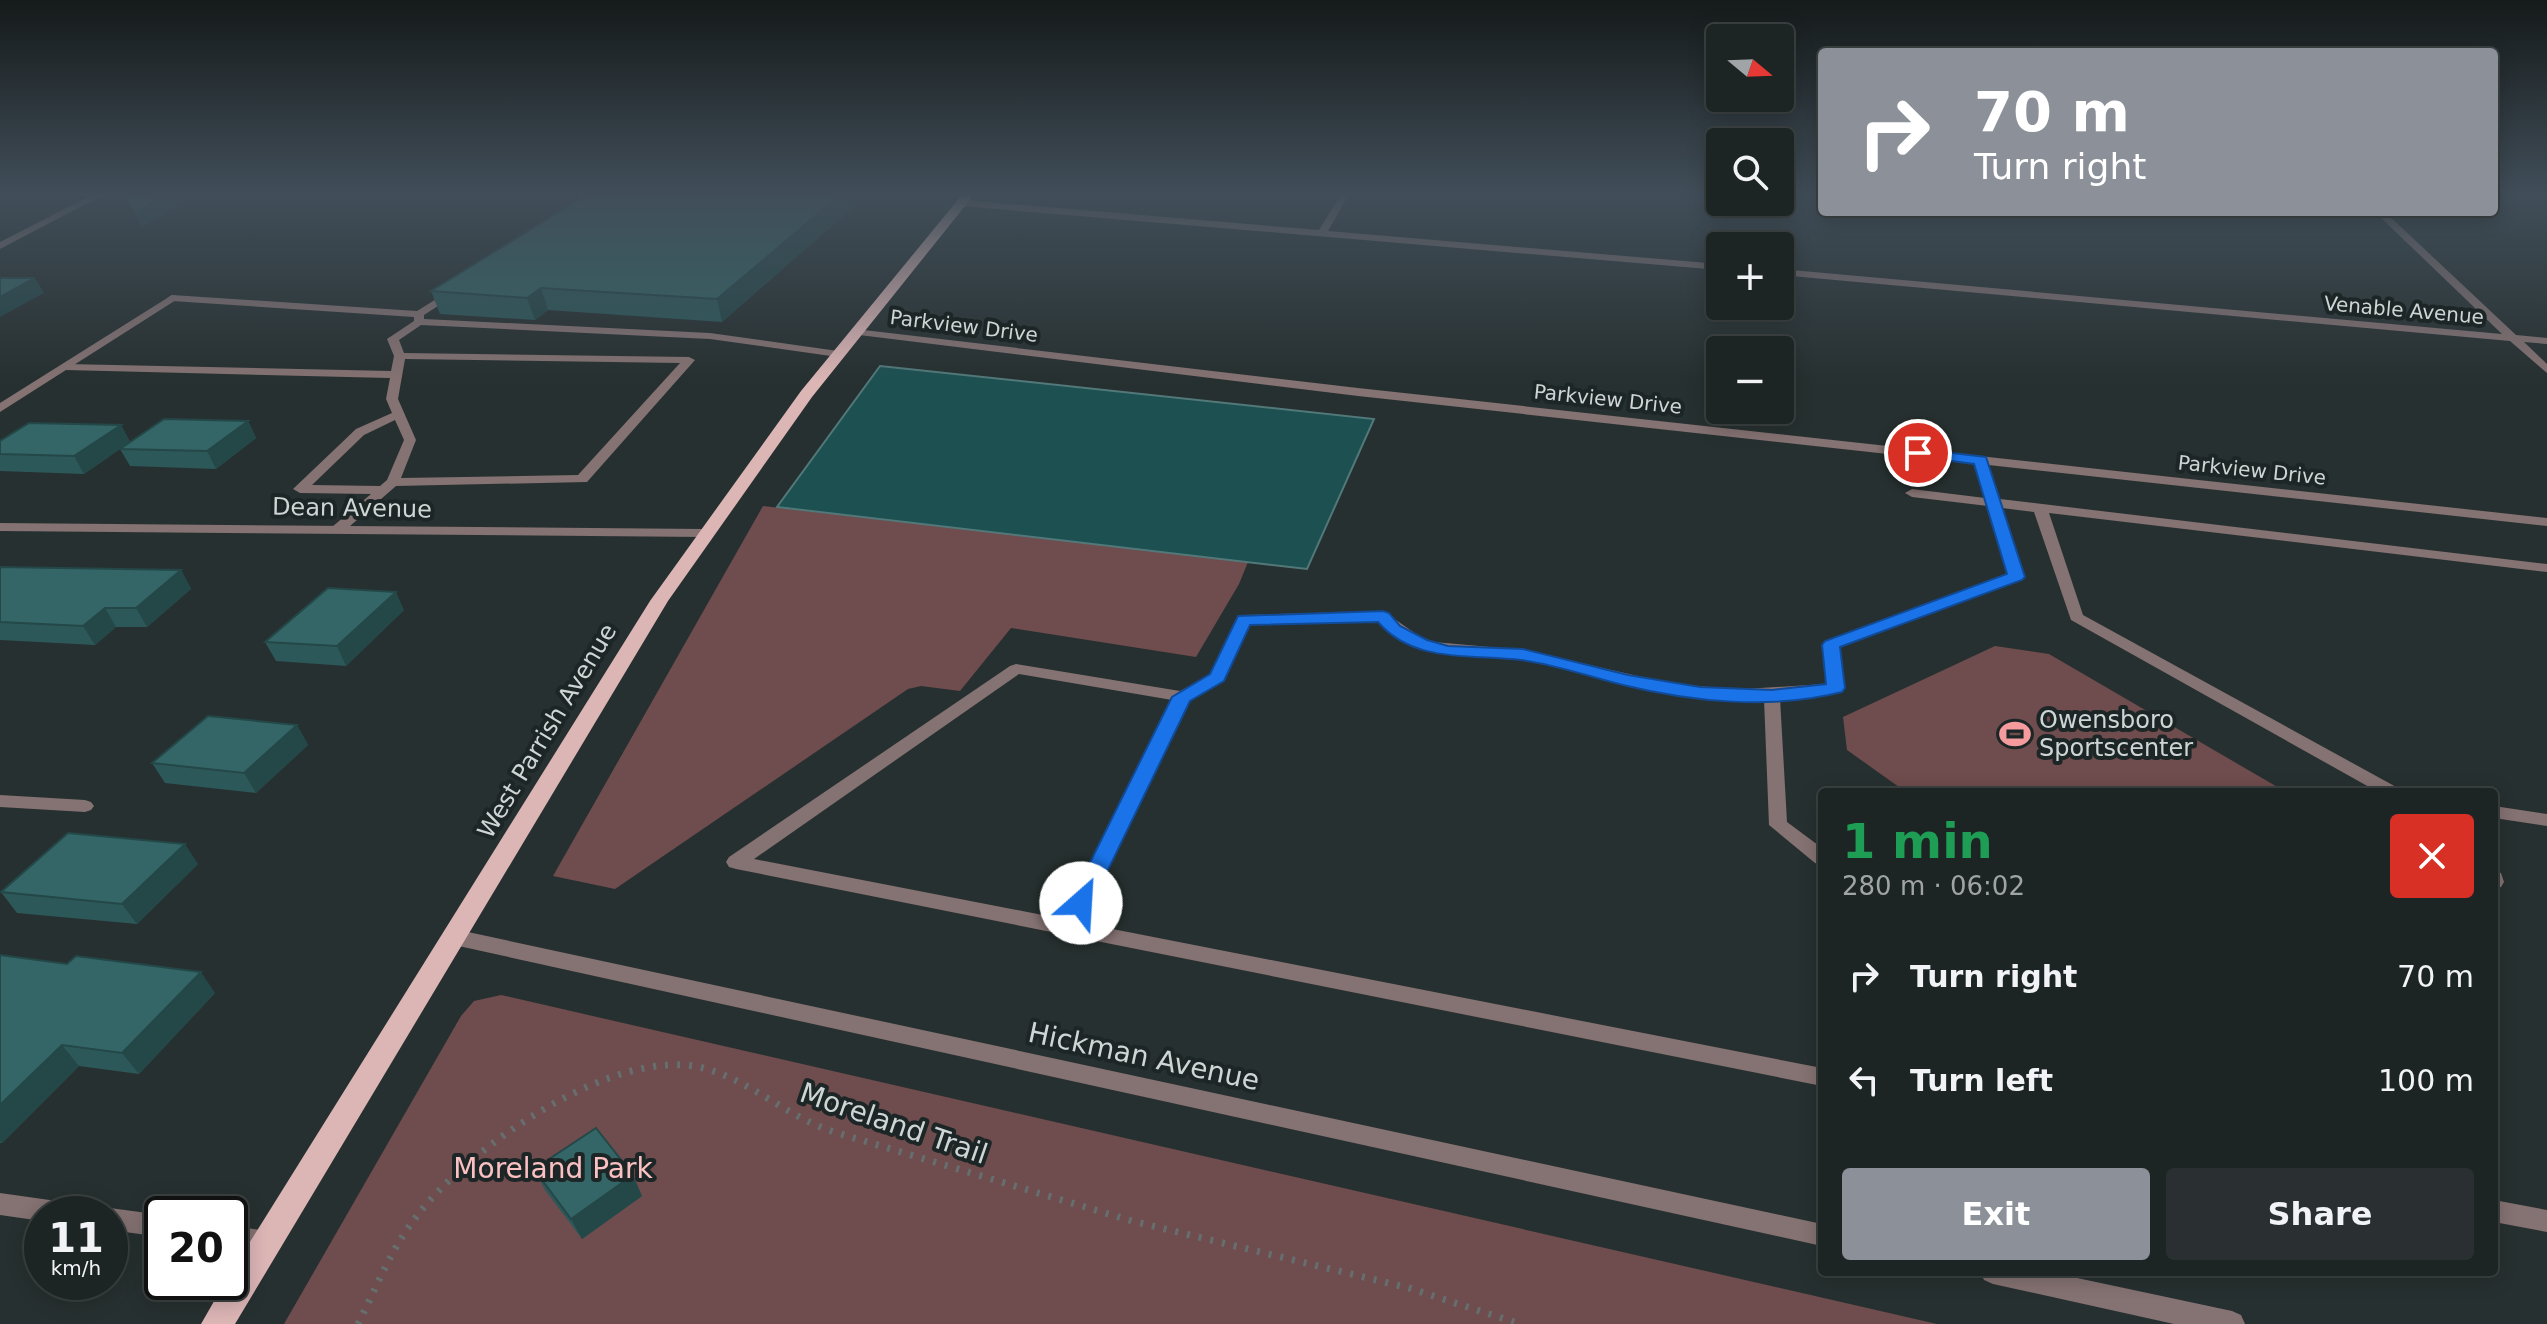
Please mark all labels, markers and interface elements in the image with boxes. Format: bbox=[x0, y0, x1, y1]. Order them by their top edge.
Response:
north arrow bbox=[1706, 24, 1794, 112]
map controls bbox=[1706, 24, 1794, 424]
text: 70 m bbox=[1974, 79, 2130, 144]
icon: right bbox=[1842, 80, 1946, 184]
button: search bbox=[1706, 128, 1794, 216]
text: Turn right bbox=[1974, 146, 2146, 187]
button: + bbox=[1706, 232, 1794, 320]
street label: Venable Avenue bbox=[2323, 291, 2485, 329]
street label: Parkview Drive bbox=[889, 305, 1039, 347]
button: − bbox=[1706, 336, 1794, 424]
street label: Parkview Drive bbox=[1533, 379, 1683, 419]
pin bbox=[1884, 419, 1952, 487]
icon: arrive bbox=[1896, 431, 1940, 475]
street label: Parkview Drive bbox=[2177, 450, 2327, 490]
street label: Dean Avenue bbox=[272, 493, 432, 523]
street label: West Parrish Avenue bbox=[472, 619, 622, 843]
place label: Owensboro Sportscenter bbox=[2039, 706, 2193, 762]
sports icon: Owensboro Sportscenter bbox=[1998, 717, 2032, 751]
text: 1 min bbox=[1842, 813, 1993, 869]
button: close bbox=[2390, 814, 2474, 898]
position arrow bbox=[1039, 861, 1123, 945]
text: 280 m · 06:02 bbox=[1842, 871, 2025, 901]
icon: right bbox=[1842, 954, 1886, 998]
text: Turn right bbox=[1910, 959, 2077, 994]
text: 70 m bbox=[2397, 959, 2474, 994]
street label: Hickman Avenue bbox=[1025, 1016, 1263, 1097]
icon: left bbox=[1842, 1058, 1886, 1102]
text: Turn left bbox=[1910, 1063, 2053, 1098]
text: 100 m bbox=[2378, 1063, 2474, 1098]
street label: Moreland Trail bbox=[796, 1076, 992, 1171]
park label: Moreland Park bbox=[453, 1152, 653, 1185]
button: Exit bbox=[1842, 1168, 2150, 1260]
button: Share bbox=[2166, 1168, 2474, 1260]
speed limit sign: 20 bbox=[144, 1196, 248, 1300]
text: 11 bbox=[48, 1215, 104, 1261]
text: km/h bbox=[51, 1256, 101, 1280]

